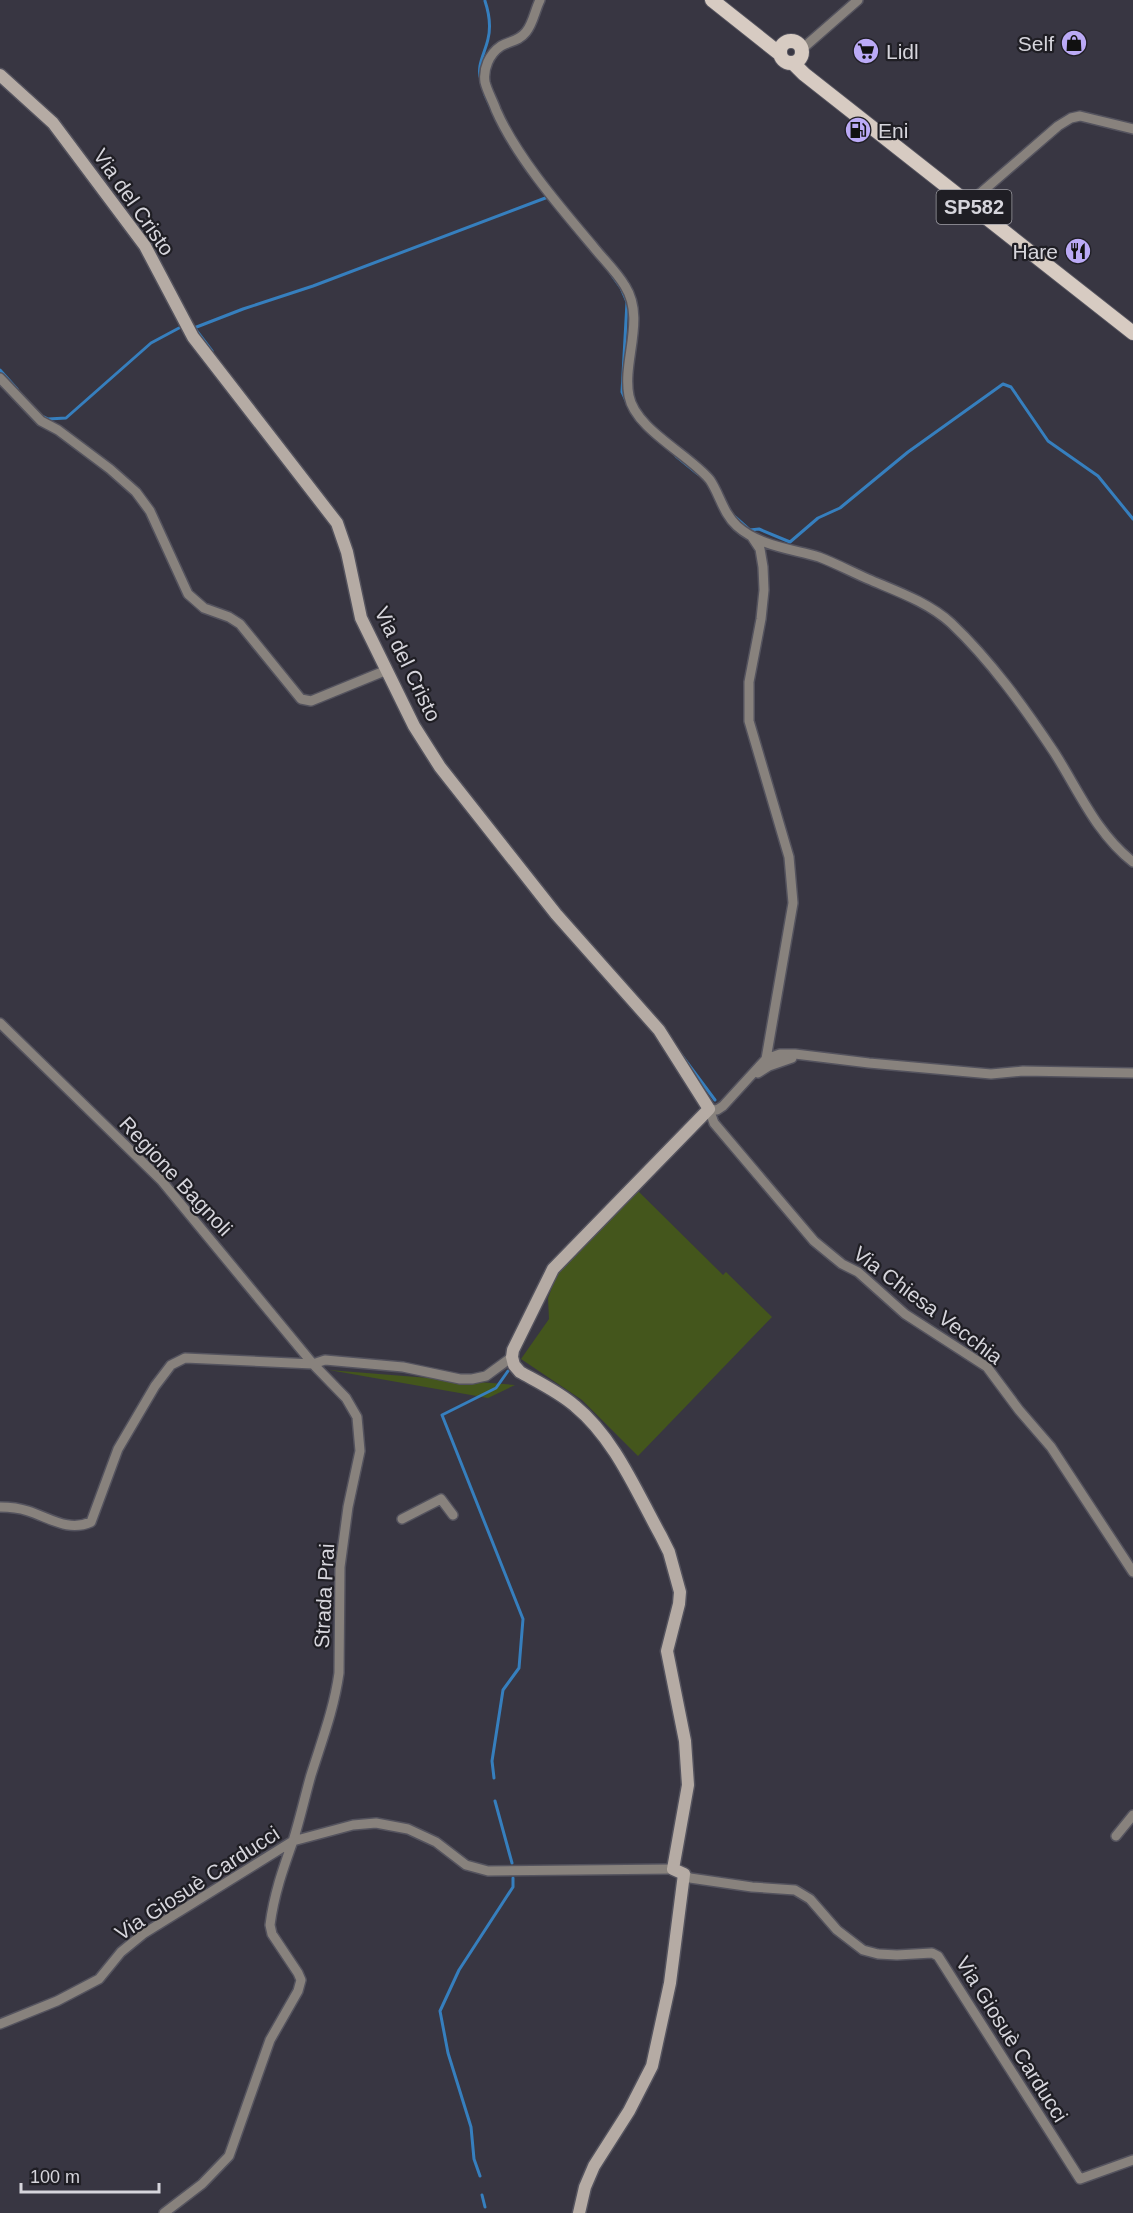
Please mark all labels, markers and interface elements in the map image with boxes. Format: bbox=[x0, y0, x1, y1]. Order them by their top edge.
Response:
shop icon: Self bbox=[1059, 28, 1089, 58]
place label: Self bbox=[1018, 32, 1054, 55]
supermarket icon: Lidl bbox=[851, 36, 881, 66]
place label: Lidl bbox=[886, 40, 919, 63]
fuel station icon: Eni bbox=[843, 115, 873, 145]
place label: Eni bbox=[878, 119, 908, 142]
street label: Via del Cristo bbox=[89, 144, 179, 260]
road number: SP582 bbox=[936, 190, 1012, 224]
restaurant icon: Hare bbox=[1063, 236, 1093, 266]
place label: Hare bbox=[1012, 240, 1058, 263]
street label: Via del Cristo bbox=[370, 603, 446, 725]
street label: Regione Bagnoli bbox=[115, 1112, 237, 1240]
street label: Via Chiesa Vecchia bbox=[849, 1241, 1007, 1369]
street label: Strada Prai bbox=[310, 1543, 338, 1649]
street label: Via Giosuè Carducci bbox=[111, 1821, 283, 1945]
street label: Via Giosuè Carducci bbox=[952, 1952, 1072, 2126]
scale bar bbox=[21, 2156, 159, 2194]
text: 100 m bbox=[30, 2167, 80, 2187]

